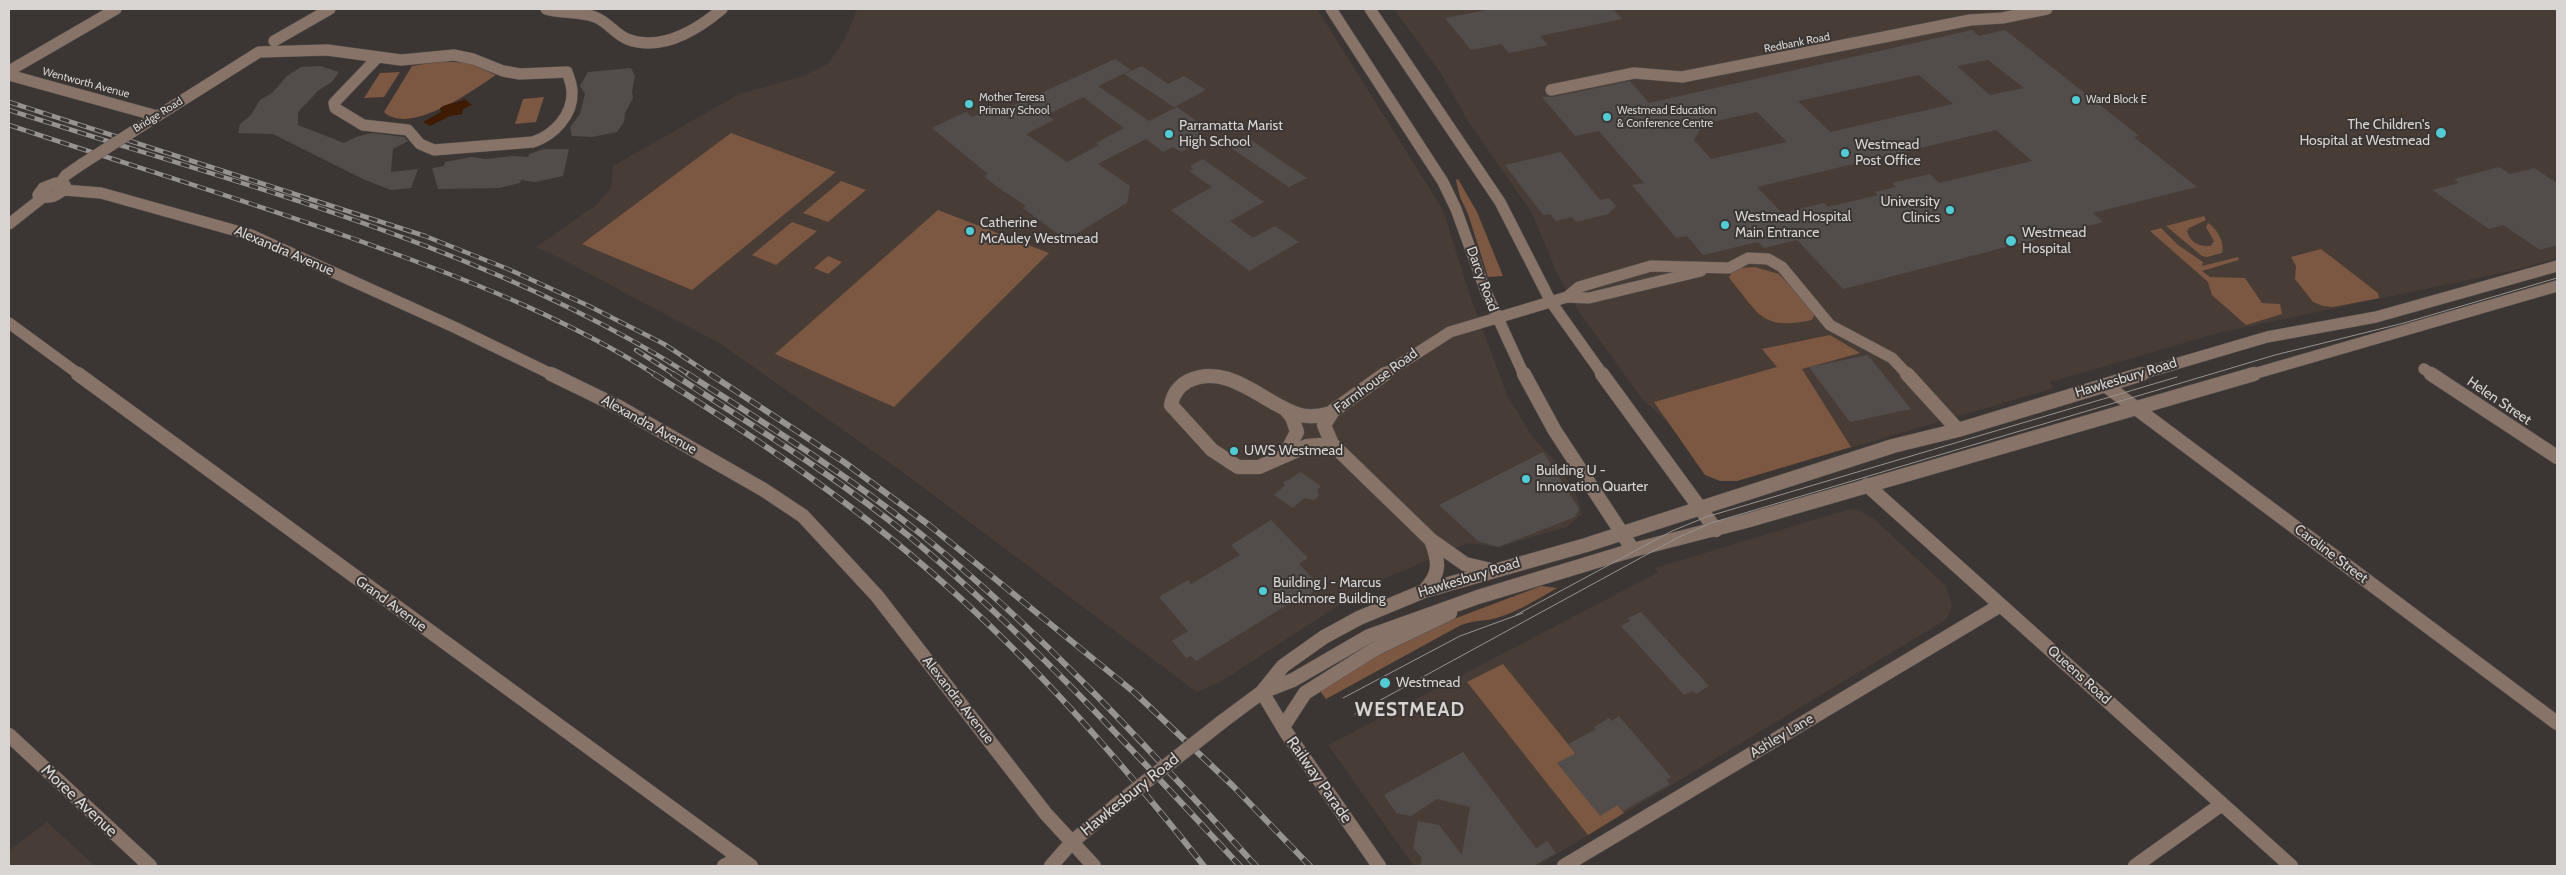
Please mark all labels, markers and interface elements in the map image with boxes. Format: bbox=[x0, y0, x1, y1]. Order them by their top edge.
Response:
street label: Redbank Road bbox=[1763, 30, 1831, 56]
street label: Wentworth Avenue bbox=[41, 65, 131, 101]
place label: Mother Teresa Primary School bbox=[979, 91, 1050, 117]
place label: Ward Block E bbox=[2086, 93, 2147, 107]
marker: Ward Block E bbox=[2070, 94, 2082, 106]
street label: Bridge Road bbox=[131, 95, 185, 135]
marker: Mother Teresa Primary School bbox=[963, 98, 975, 110]
place label: Westmead Education & Conference Centre bbox=[1617, 104, 1716, 130]
marker: Westmead Education & Conference Centre bbox=[1601, 111, 1613, 123]
place label: The Children's Hospital at Westmead bbox=[2299, 117, 2430, 150]
place label: Parramatta Marist High School bbox=[1179, 118, 1283, 150]
marker: The Children's Hospital at Westmead bbox=[2434, 126, 2448, 140]
marker: Parramatta Marist High School bbox=[1163, 128, 1175, 140]
place label: Westmead Post Office bbox=[1855, 137, 1921, 170]
marker: Westmead Post Office bbox=[1839, 147, 1851, 159]
place label: University Clinics bbox=[1880, 194, 1940, 226]
marker: University Clinics bbox=[1944, 204, 1956, 216]
place label: Westmead Hospital Main Entrance bbox=[1735, 209, 1851, 242]
place label: Catherine McAuley Westmead bbox=[980, 215, 1098, 248]
marker: Westmead Hospital Main Entrance bbox=[1719, 219, 1731, 231]
street label: Alexandra Avenue bbox=[232, 222, 336, 280]
marker: Catherine McAuley Westmead bbox=[964, 225, 976, 237]
place label: Westmead Hospital bbox=[2022, 225, 2086, 258]
marker: Westmead Hospital bbox=[2004, 234, 2018, 248]
street label: Darcy Road bbox=[1462, 244, 1502, 314]
street label: Farmhouse Road bbox=[1331, 345, 1421, 417]
street label: Hawkesbury Road bbox=[2073, 355, 2179, 401]
street label: Helen Street bbox=[2464, 373, 2534, 429]
street label: Alexandra Avenue bbox=[598, 392, 700, 458]
place label: UWS Westmead bbox=[1244, 443, 1343, 459]
marker: UWS Westmead bbox=[1228, 445, 1240, 457]
place label: Building U - Innovation Quarter bbox=[1536, 463, 1648, 496]
marker: Building U - Innovation Quarter bbox=[1520, 473, 1532, 485]
street label: Caroline Street bbox=[2291, 521, 2371, 587]
street label: Hawkesbury Road bbox=[1416, 555, 1522, 601]
street label: Grand Avenue bbox=[352, 573, 430, 635]
place label: Building J - Marcus Blackmore Building bbox=[1273, 575, 1386, 608]
marker: Building J - Marcus Blackmore Building bbox=[1257, 585, 1269, 597]
street label: Queens Road bbox=[2044, 642, 2114, 708]
street label: Alexandra Avenue bbox=[919, 653, 997, 747]
place label: Westmead bbox=[1396, 675, 1460, 691]
marker: Westmead bbox=[1378, 676, 1392, 690]
district label: WESTMEAD bbox=[1354, 699, 1466, 721]
street label: Ashley Lane bbox=[1747, 710, 1817, 762]
street label: Railway Parade bbox=[1282, 733, 1356, 827]
street label: Hawkesbury Road bbox=[1077, 750, 1183, 840]
street label: Moree Avenue bbox=[37, 761, 121, 841]

